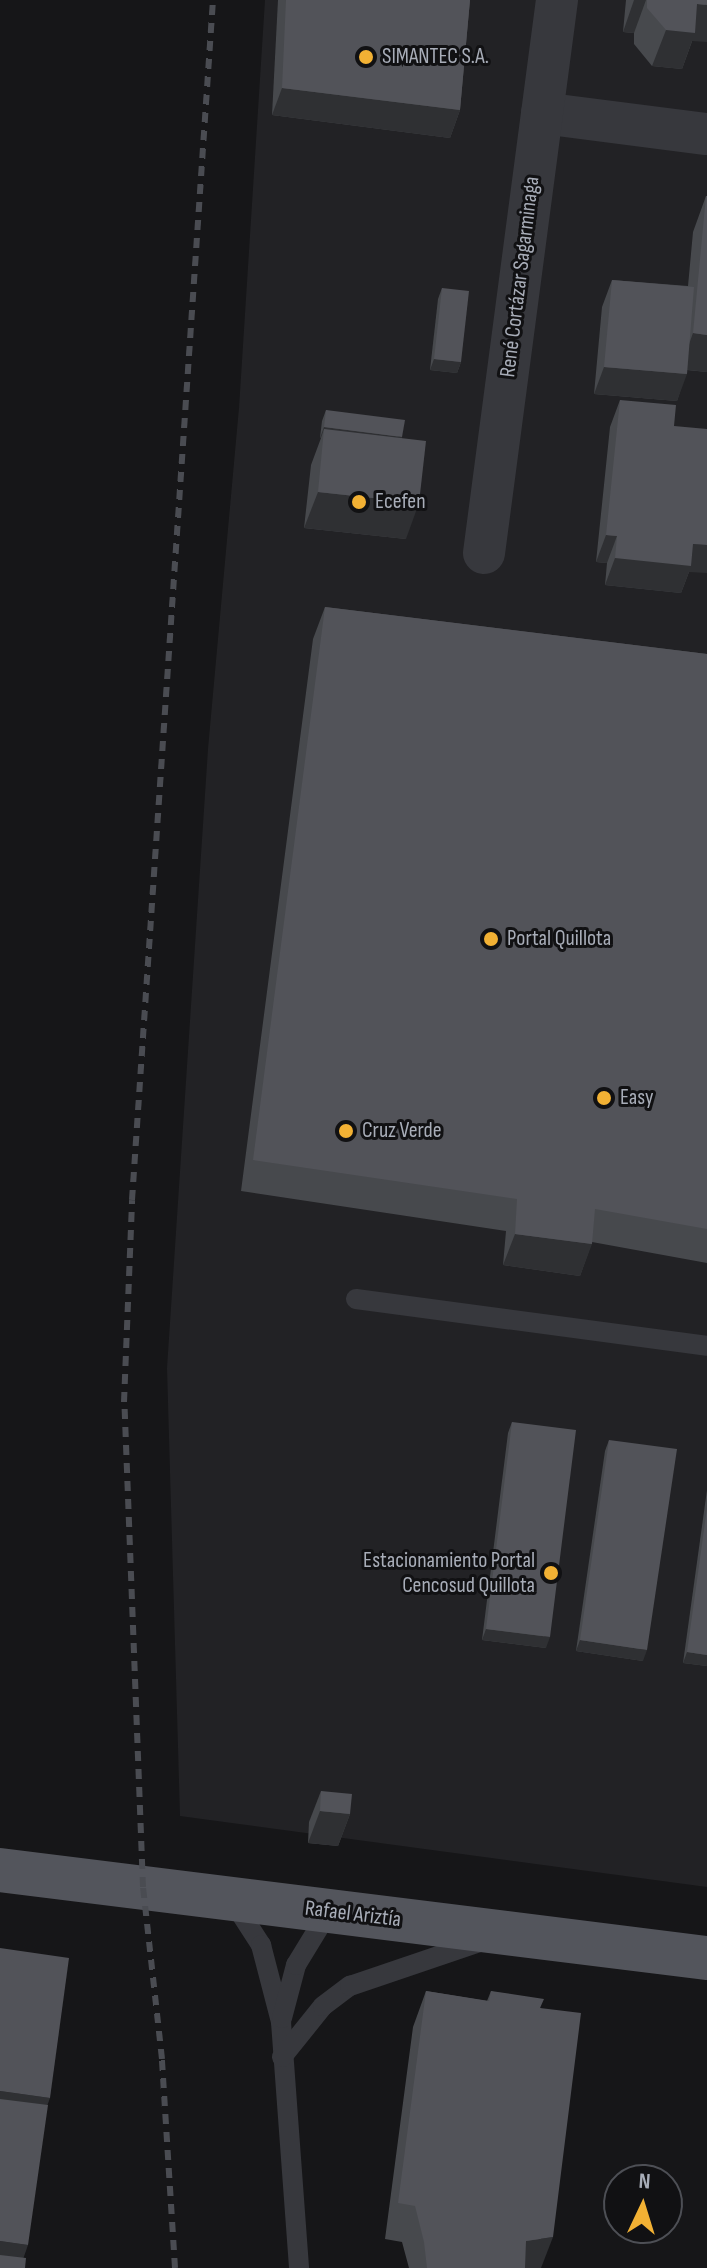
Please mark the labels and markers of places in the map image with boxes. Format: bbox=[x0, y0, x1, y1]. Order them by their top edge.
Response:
place label: SIMANTEC S.A. bbox=[382, 44, 489, 70]
marker: SIMANTEC S.A. bbox=[357, 48, 375, 66]
place label: Ecefen bbox=[375, 489, 426, 515]
marker: Ecefen bbox=[350, 493, 368, 511]
place label: Portal Quillota bbox=[507, 926, 611, 952]
marker: Portal Quillota bbox=[482, 930, 500, 948]
place label: Easy bbox=[620, 1085, 654, 1111]
marker: Easy bbox=[595, 1089, 613, 1107]
place label: Cruz Verde bbox=[362, 1118, 442, 1144]
marker: Cruz Verde bbox=[337, 1122, 355, 1140]
place label: Estacionamiento Portal Cencosud Quillota bbox=[363, 1547, 535, 1598]
marker: Estacionamiento Portal Cencosud Quillota bbox=[542, 1564, 560, 1582]

